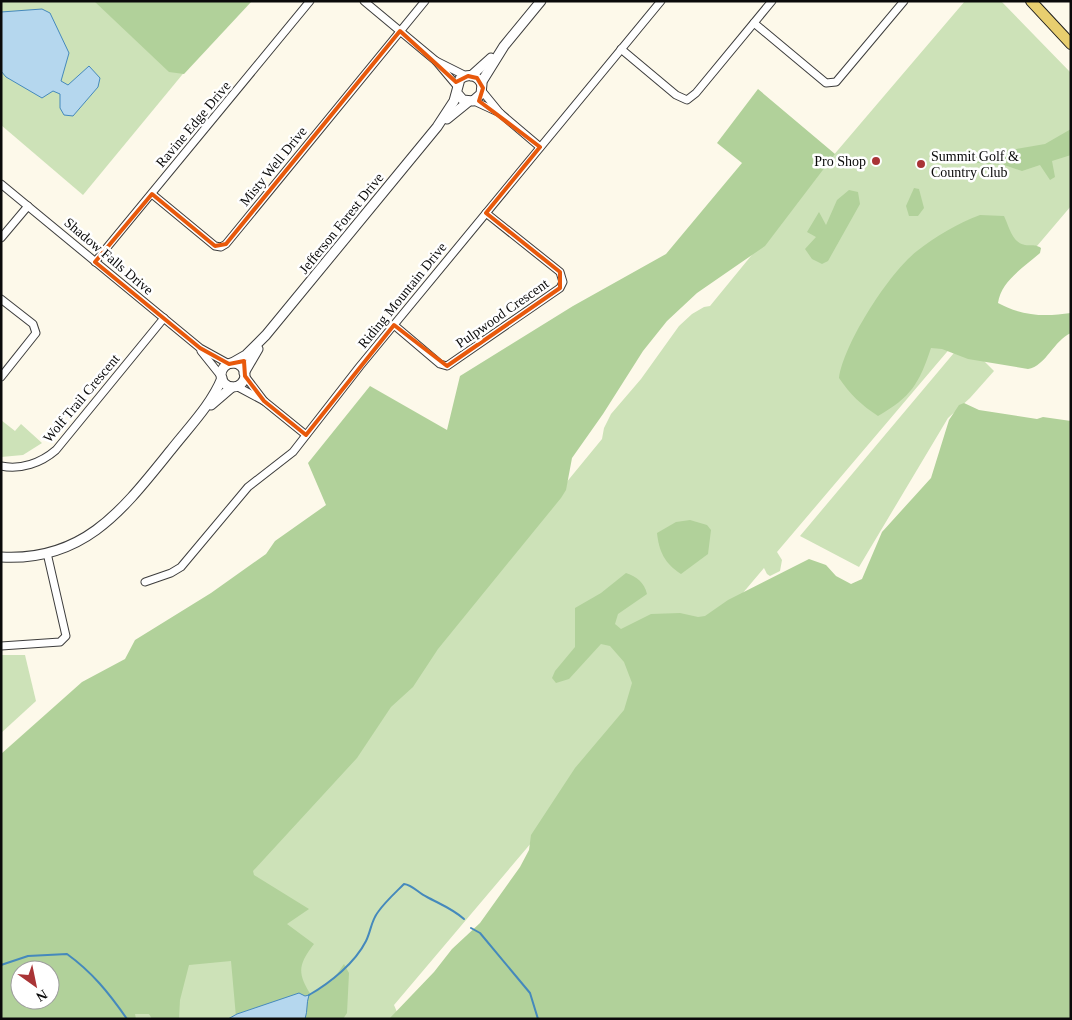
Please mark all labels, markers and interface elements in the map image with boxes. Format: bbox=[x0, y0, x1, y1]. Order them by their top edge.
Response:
street label: Ravine Edge Drive bbox=[153, 78, 234, 170]
street label: Misty Well Drive bbox=[237, 124, 310, 209]
place label: Summit Golf & Country Club bbox=[931, 149, 1019, 180]
place label: Pro Shop bbox=[814, 154, 866, 169]
marker: Pro Shop bbox=[870, 155, 882, 167]
marker: Summit Golf & Country Club bbox=[915, 158, 927, 170]
street label: Jefferson Forest Drive bbox=[296, 170, 387, 277]
street label: Shadow Falls Drive bbox=[61, 215, 156, 298]
street label: Riding Mountain Drive bbox=[355, 240, 450, 351]
street label: Pulpwood Crescent bbox=[453, 276, 551, 351]
street label: Wolf Trail Crescent bbox=[40, 351, 123, 445]
north arrow bbox=[10, 960, 60, 1010]
text: N bbox=[33, 986, 50, 1005]

